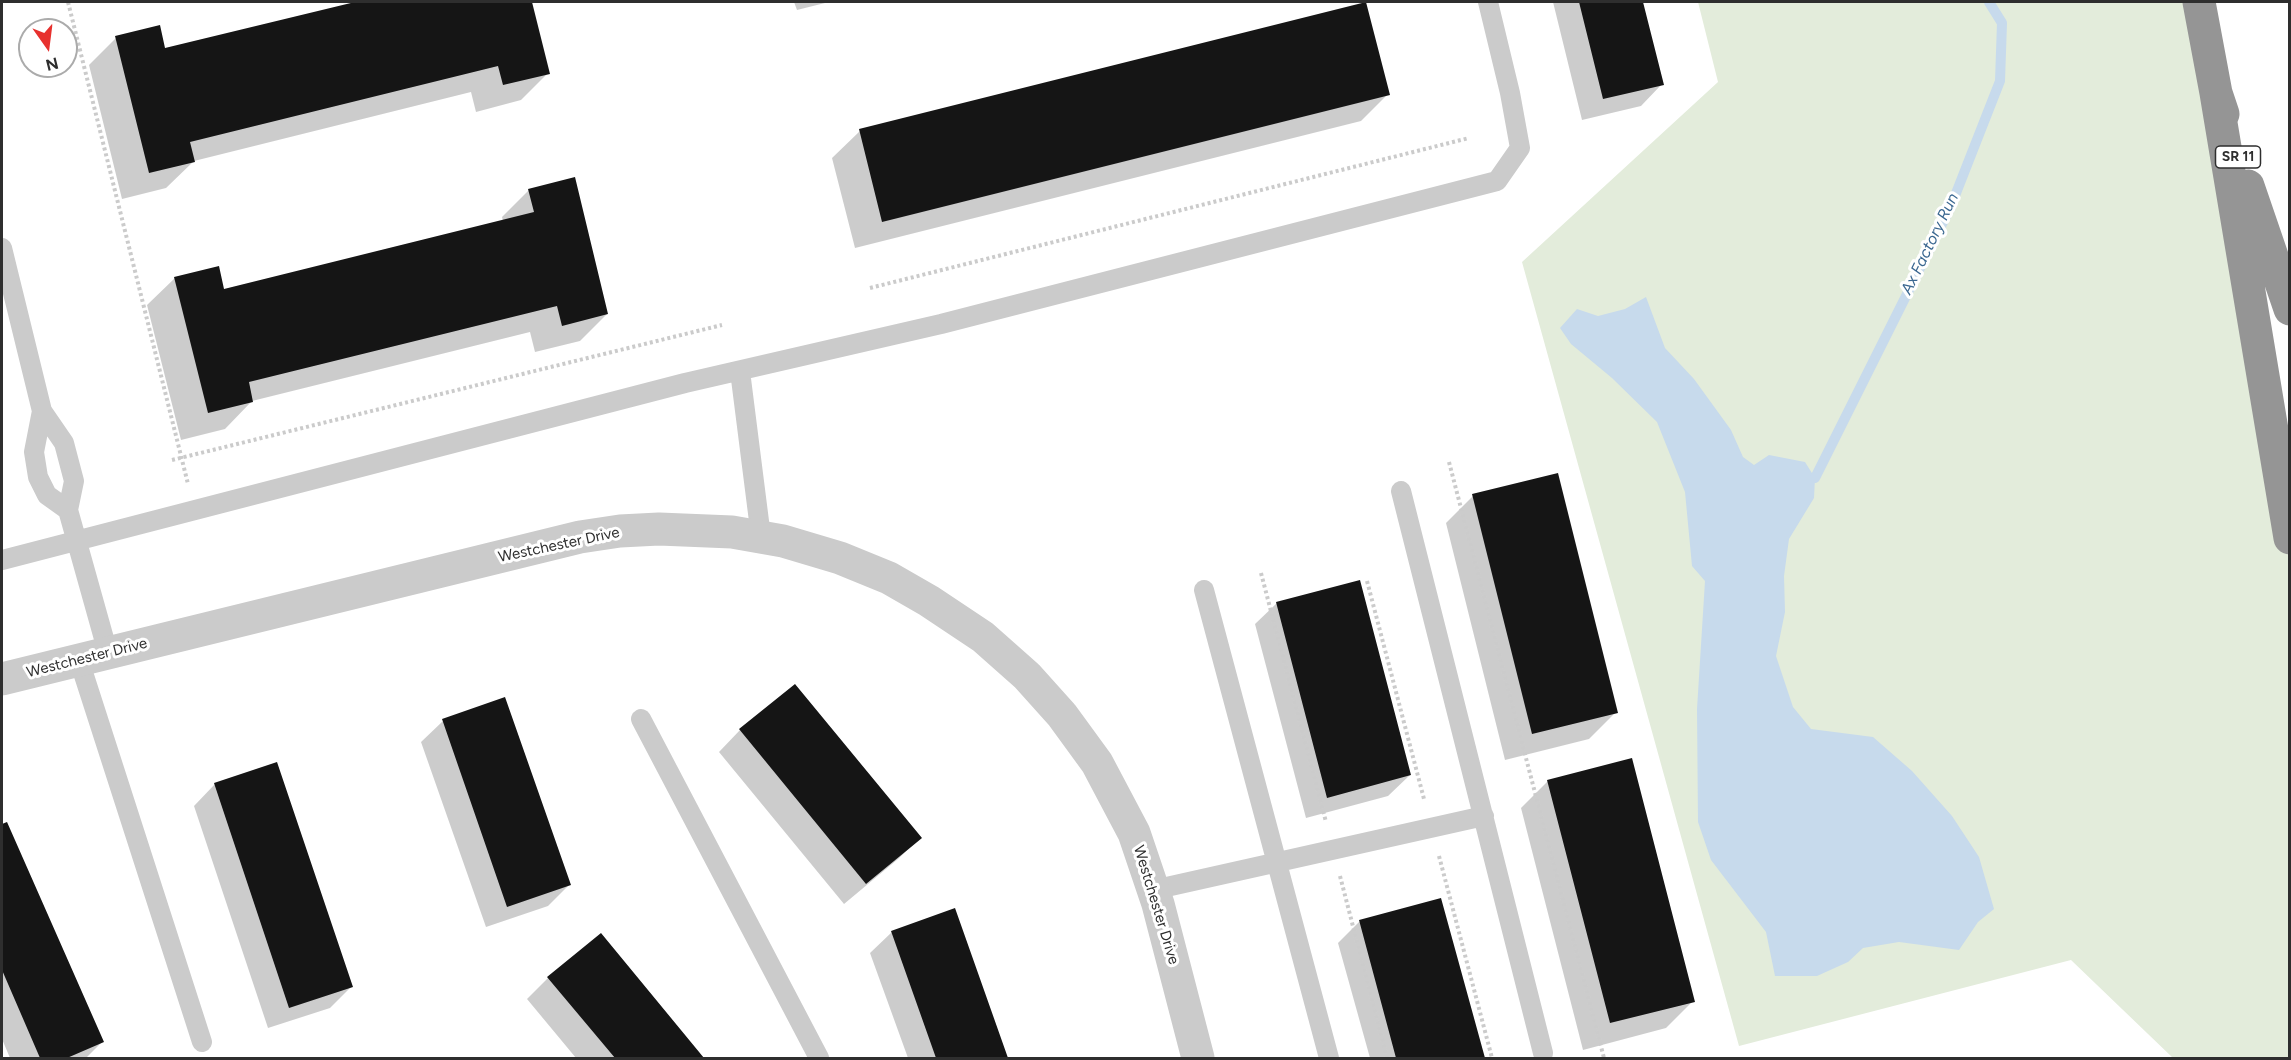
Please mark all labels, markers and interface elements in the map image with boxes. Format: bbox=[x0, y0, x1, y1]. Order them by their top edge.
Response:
north arrow bbox=[18, 18, 78, 78]
text: N bbox=[44, 53, 60, 75]
road number: SR 11 bbox=[2216, 146, 2260, 168]
water label: Ax Factory Run bbox=[1897, 190, 1963, 298]
street label: Westchester Drive bbox=[497, 523, 621, 567]
street label: Westchester Drive bbox=[25, 634, 149, 682]
street label: Westchester Drive bbox=[1129, 843, 1183, 967]

